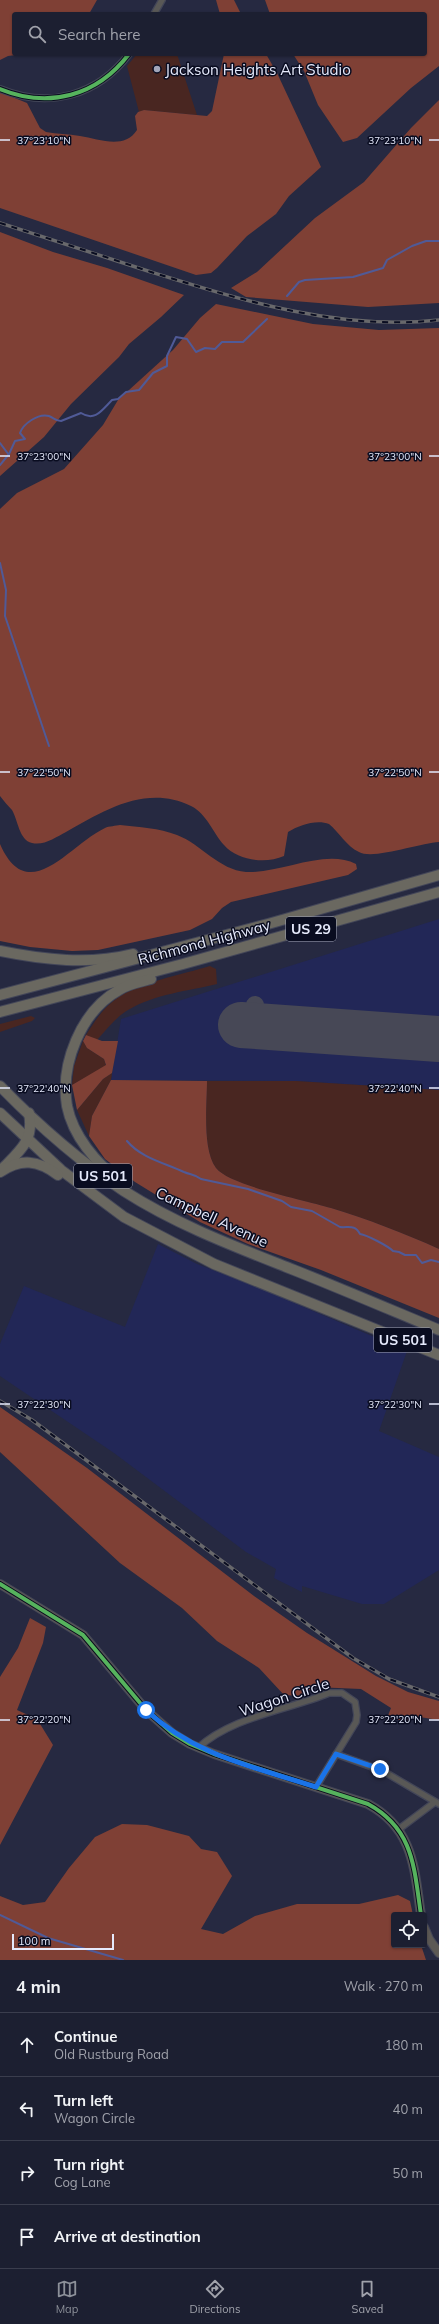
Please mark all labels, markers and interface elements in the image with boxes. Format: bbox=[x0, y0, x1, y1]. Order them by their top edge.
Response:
search box bbox=[12, 12, 427, 56]
icon: search bbox=[26, 23, 48, 45]
text: Search here bbox=[58, 25, 140, 44]
place label: Jackson Heights Art Studio bbox=[165, 60, 351, 79]
marker: Jackson Heights Art Studio bbox=[152, 64, 162, 74]
text: 37°23'10"N bbox=[17, 134, 71, 147]
text: 37°23'10"N bbox=[368, 134, 422, 147]
text: 37°23'00"N bbox=[17, 450, 71, 463]
text: 37°23'00"N bbox=[368, 450, 422, 463]
text: 37°22'50"N bbox=[17, 766, 71, 779]
text: 37°22'50"N bbox=[368, 766, 422, 779]
street label: Richmond Highway bbox=[136, 915, 272, 969]
road number: US 29 bbox=[286, 917, 336, 941]
text: 37°22'40"N bbox=[17, 1082, 71, 1095]
text: 37°22'40"N bbox=[368, 1082, 422, 1095]
road number: US 501 bbox=[74, 1164, 132, 1188]
street label: Campbell Avenue bbox=[153, 1183, 271, 1251]
road number: US 501 bbox=[374, 1328, 432, 1352]
text: 37°22'30"N bbox=[17, 1398, 71, 1411]
text: 37°22'30"N bbox=[368, 1398, 422, 1411]
street label: Wagon Circle bbox=[237, 1674, 331, 1720]
route start bbox=[137, 1701, 155, 1719]
text: 37°22'20"N bbox=[17, 1713, 71, 1726]
text: 37°22'20"N bbox=[368, 1713, 422, 1726]
route end bbox=[371, 1760, 389, 1778]
map controls bbox=[391, 1912, 427, 1948]
button: locate bbox=[391, 1912, 427, 1948]
scale bar bbox=[12, 1932, 114, 1951]
text: 100 m bbox=[18, 1934, 50, 1948]
text: 4 min bbox=[16, 1976, 61, 1997]
text: Walk · 270 m bbox=[344, 1978, 423, 1994]
text: Continue bbox=[54, 2027, 117, 2046]
icon: ahead bbox=[16, 2034, 38, 2056]
text: 180 m bbox=[385, 2037, 423, 2053]
text: Old Rustburg Road bbox=[54, 2046, 169, 2062]
text: Turn left bbox=[54, 2091, 113, 2110]
icon: left bbox=[16, 2098, 38, 2120]
text: 40 m bbox=[393, 2101, 423, 2117]
text: Wagon Circle bbox=[54, 2110, 135, 2126]
text: Turn right bbox=[54, 2155, 124, 2174]
icon: right bbox=[16, 2162, 38, 2184]
text: 50 m bbox=[393, 2165, 423, 2181]
text: Cog Lane bbox=[54, 2174, 111, 2190]
icon: arrive bbox=[16, 2226, 38, 2248]
text: Arrive at destination bbox=[54, 2227, 201, 2246]
tab: Map bbox=[56, 2278, 78, 2316]
tab: Directions bbox=[190, 2278, 240, 2316]
tab: Saved bbox=[352, 2278, 383, 2316]

